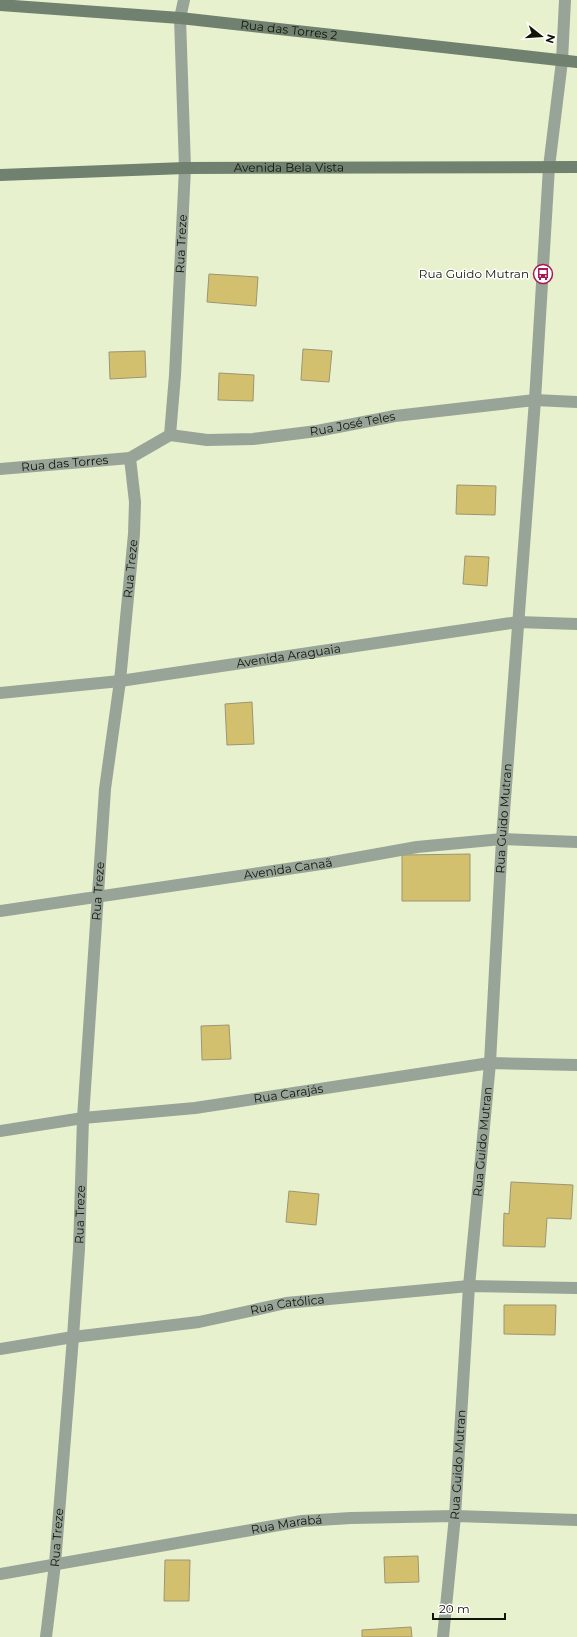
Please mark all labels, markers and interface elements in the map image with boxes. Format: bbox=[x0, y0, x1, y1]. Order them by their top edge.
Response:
north arrow bbox=[521, 16, 561, 56]
street label: Rua das Torres 2 bbox=[240, 17, 338, 42]
text: N bbox=[543, 33, 559, 45]
street label: Avenida Bela Vista bbox=[234, 160, 344, 175]
street label: Rua Treze bbox=[172, 214, 190, 274]
bus stop icon: Rua Guido Mutran bbox=[532, 263, 554, 285]
place label: Rua Guido Mutran bbox=[419, 266, 529, 281]
street label: Rua José Teles bbox=[309, 408, 397, 439]
street label: Rua das Torres bbox=[20, 452, 109, 474]
street label: Rua Treze bbox=[120, 539, 140, 599]
street label: Avenida Araguaia bbox=[235, 640, 342, 671]
street label: Rua Guido Mutran bbox=[492, 763, 515, 874]
street label: Avenida Canaã bbox=[243, 854, 333, 882]
street label: Rua Treze bbox=[88, 861, 107, 921]
street label: Rua Carajás bbox=[253, 1081, 324, 1106]
street label: Rua Guido Mutran bbox=[469, 1086, 495, 1197]
street label: Rua Treze bbox=[71, 1185, 88, 1244]
street label: Rua Católica bbox=[249, 1291, 325, 1318]
street label: Rua Guido Mutran bbox=[447, 1409, 468, 1520]
street label: Rua Treze bbox=[47, 1508, 66, 1568]
street label: Rua Marabá bbox=[250, 1512, 323, 1537]
scale bar bbox=[433, 1595, 505, 1621]
text: 20 m bbox=[439, 1601, 470, 1616]

